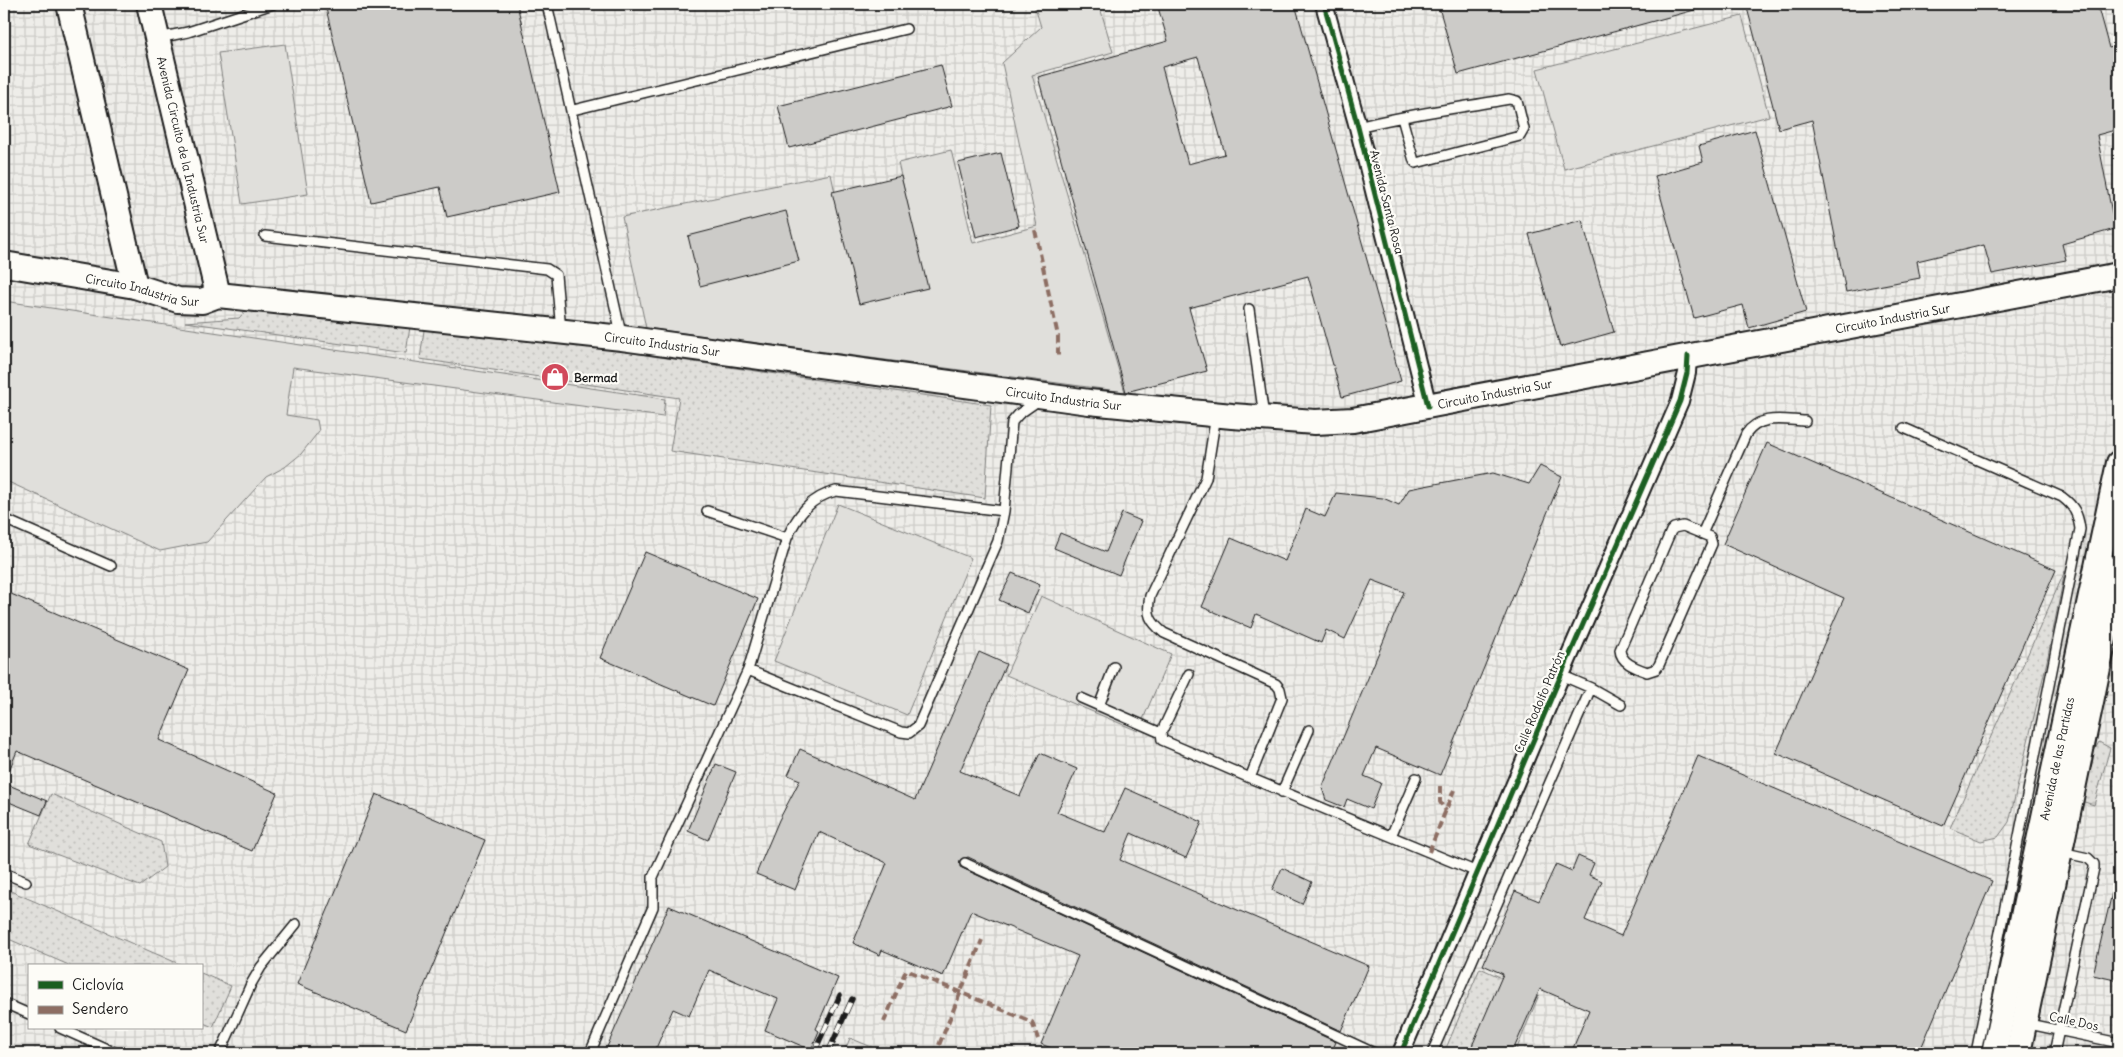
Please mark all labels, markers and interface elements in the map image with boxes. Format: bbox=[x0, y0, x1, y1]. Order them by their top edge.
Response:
street label: Avenida Circuito de la Industria Sur bbox=[154, 55, 213, 245]
street label: Avenida Santa Rosa bbox=[1367, 148, 1407, 256]
street label: Circuito Industria Sur bbox=[84, 270, 200, 308]
street label: Circuito Industria Sur bbox=[1834, 300, 1951, 336]
street label: Circuito Industria Sur bbox=[604, 329, 721, 359]
shop icon: Bermad bbox=[540, 362, 570, 392]
place label: Bermad bbox=[574, 370, 618, 385]
street label: Circuito Industria Sur bbox=[1436, 375, 1553, 411]
street label: Circuito Industria Sur bbox=[1005, 383, 1122, 413]
street label: Calle Rodolfo Patrón bbox=[1511, 648, 1567, 755]
street label: Avenida de las Partidas bbox=[2036, 696, 2077, 821]
legend bbox=[28, 964, 202, 1030]
text: Ciclovía bbox=[72, 975, 124, 994]
text: Sendero bbox=[72, 999, 128, 1018]
street label: Calle Dos bbox=[2048, 1008, 2100, 1034]

